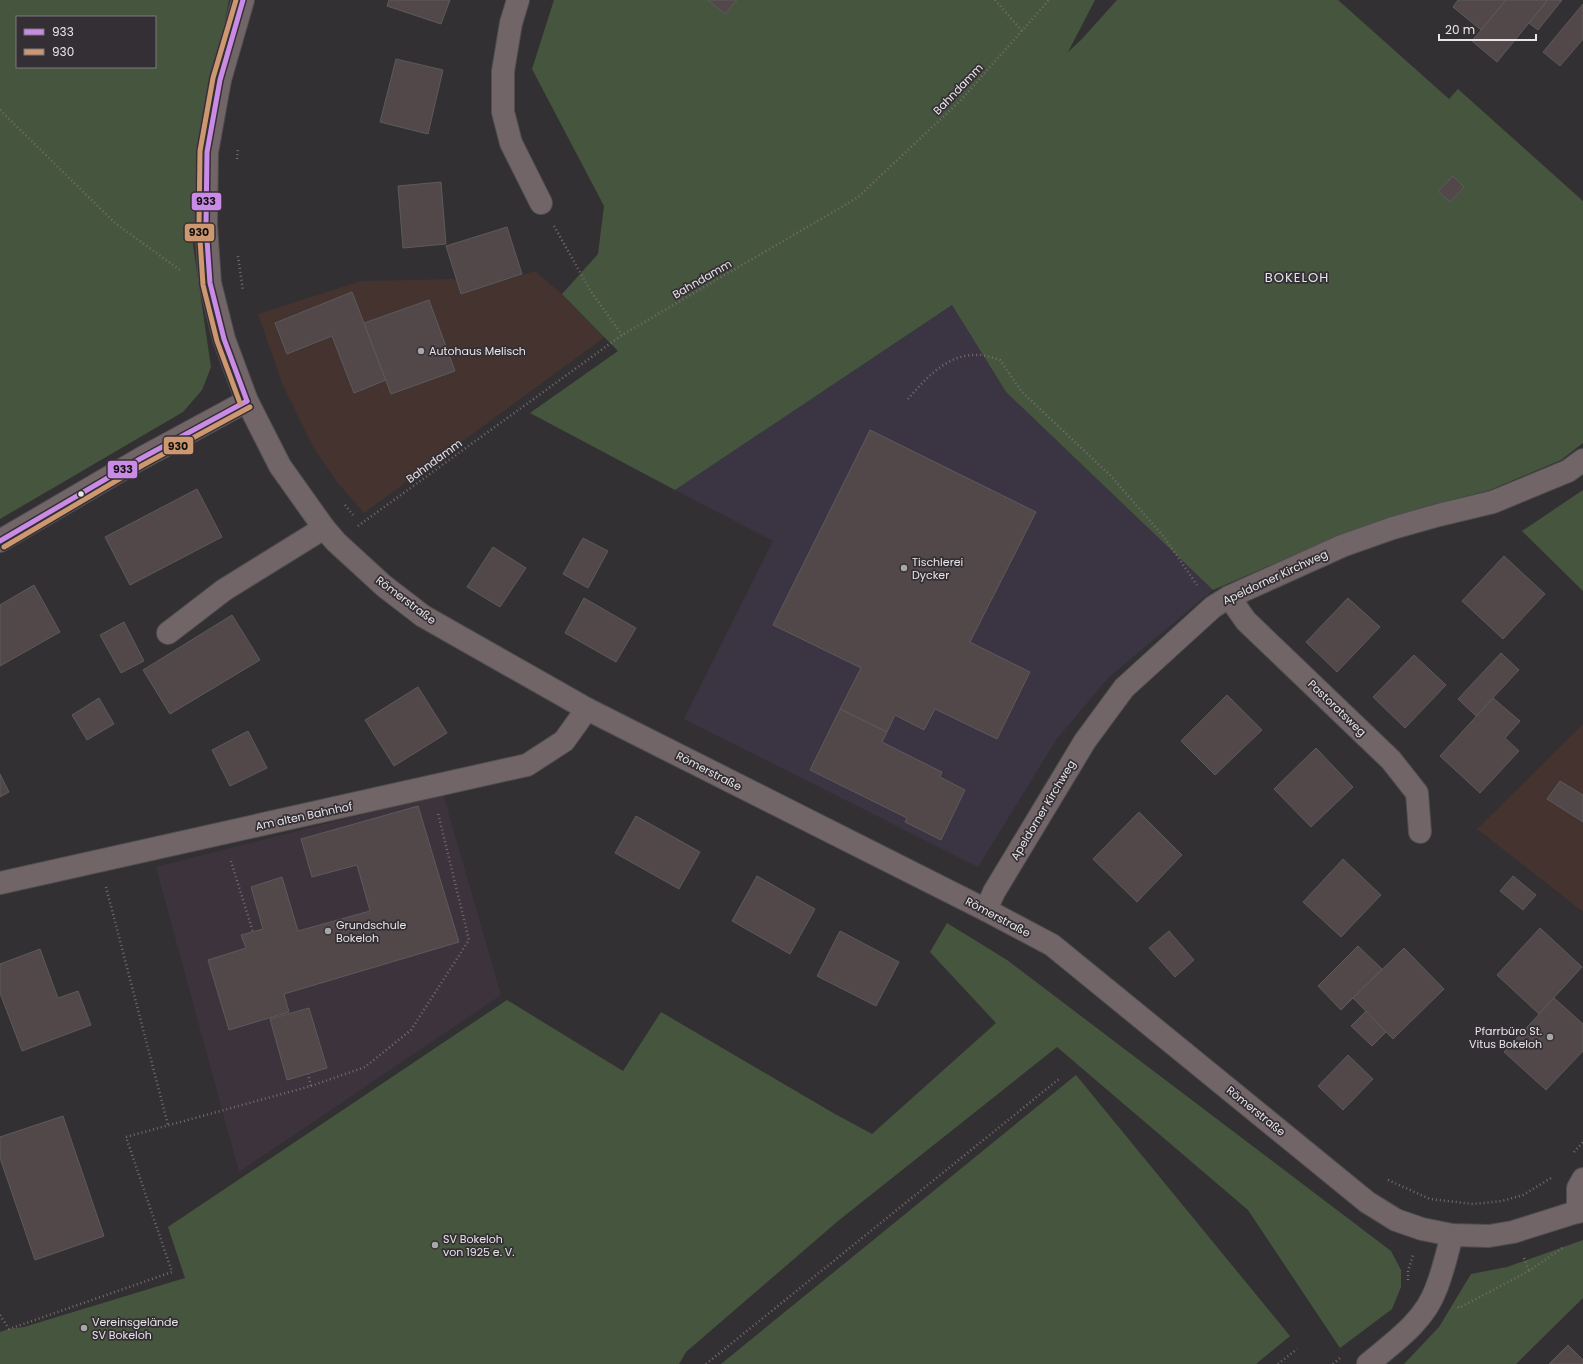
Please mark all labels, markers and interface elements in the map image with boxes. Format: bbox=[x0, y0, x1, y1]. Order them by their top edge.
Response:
legend bbox=[16, 16, 156, 68]
scale bar bbox=[1439, 16, 1536, 42]
text: 20 m bbox=[1445, 21, 1475, 38]
text: 933 bbox=[52, 23, 74, 40]
text: 930 bbox=[52, 43, 74, 60]
street label: Bahndamm bbox=[929, 60, 987, 118]
line badge: 933 bbox=[191, 192, 222, 211]
text: 933 bbox=[196, 193, 216, 209]
line badge: 930 bbox=[184, 223, 215, 242]
text: 930 bbox=[189, 224, 209, 240]
street label: Bahndamm bbox=[670, 256, 734, 302]
district label: BOKELOH bbox=[1265, 268, 1329, 287]
place label: Autohaus Melisch bbox=[429, 343, 526, 359]
marker: Autohaus Melisch bbox=[416, 346, 426, 356]
street label: Bahndamm bbox=[403, 435, 465, 487]
line badge: 930 bbox=[163, 436, 194, 455]
text: 930 bbox=[168, 438, 188, 454]
line badge: 933 bbox=[107, 460, 138, 479]
text: 933 bbox=[113, 461, 133, 477]
unlabelled marker bbox=[76, 489, 86, 499]
street label: Apeldorner Kirchweg bbox=[1220, 546, 1330, 608]
place label: Tischlerei Dycker bbox=[912, 554, 964, 583]
marker: Tischlerei Dycker bbox=[899, 563, 909, 573]
street label: Römerstraße bbox=[373, 572, 440, 628]
street label: Pastoratsweg bbox=[1304, 676, 1370, 740]
street label: Römerstraße bbox=[673, 748, 745, 794]
street label: Apeldorner Kirchweg bbox=[1007, 757, 1079, 863]
street label: Am alten Bahnhof bbox=[254, 798, 354, 834]
street label: Römerstraße bbox=[963, 893, 1034, 941]
place label: Grundschule Bokeloh bbox=[336, 917, 406, 946]
marker: Grundschule Bokeloh bbox=[323, 926, 333, 936]
place label: Pfarrbüro St. Vitus Bokeloh bbox=[1469, 1023, 1542, 1052]
marker: Pfarrbüro St. Vitus Bokeloh bbox=[1545, 1032, 1555, 1042]
street label: Römerstraße bbox=[1223, 1082, 1289, 1140]
place label: SV Bokeloh von 1925 e. V. bbox=[443, 1231, 515, 1260]
marker: SV Bokeloh von 1925 e. V. bbox=[430, 1240, 440, 1250]
place label: Vereinsgelände SV Bokeloh bbox=[92, 1314, 179, 1343]
marker: Vereinsgelände SV Bokeloh bbox=[79, 1323, 89, 1333]

